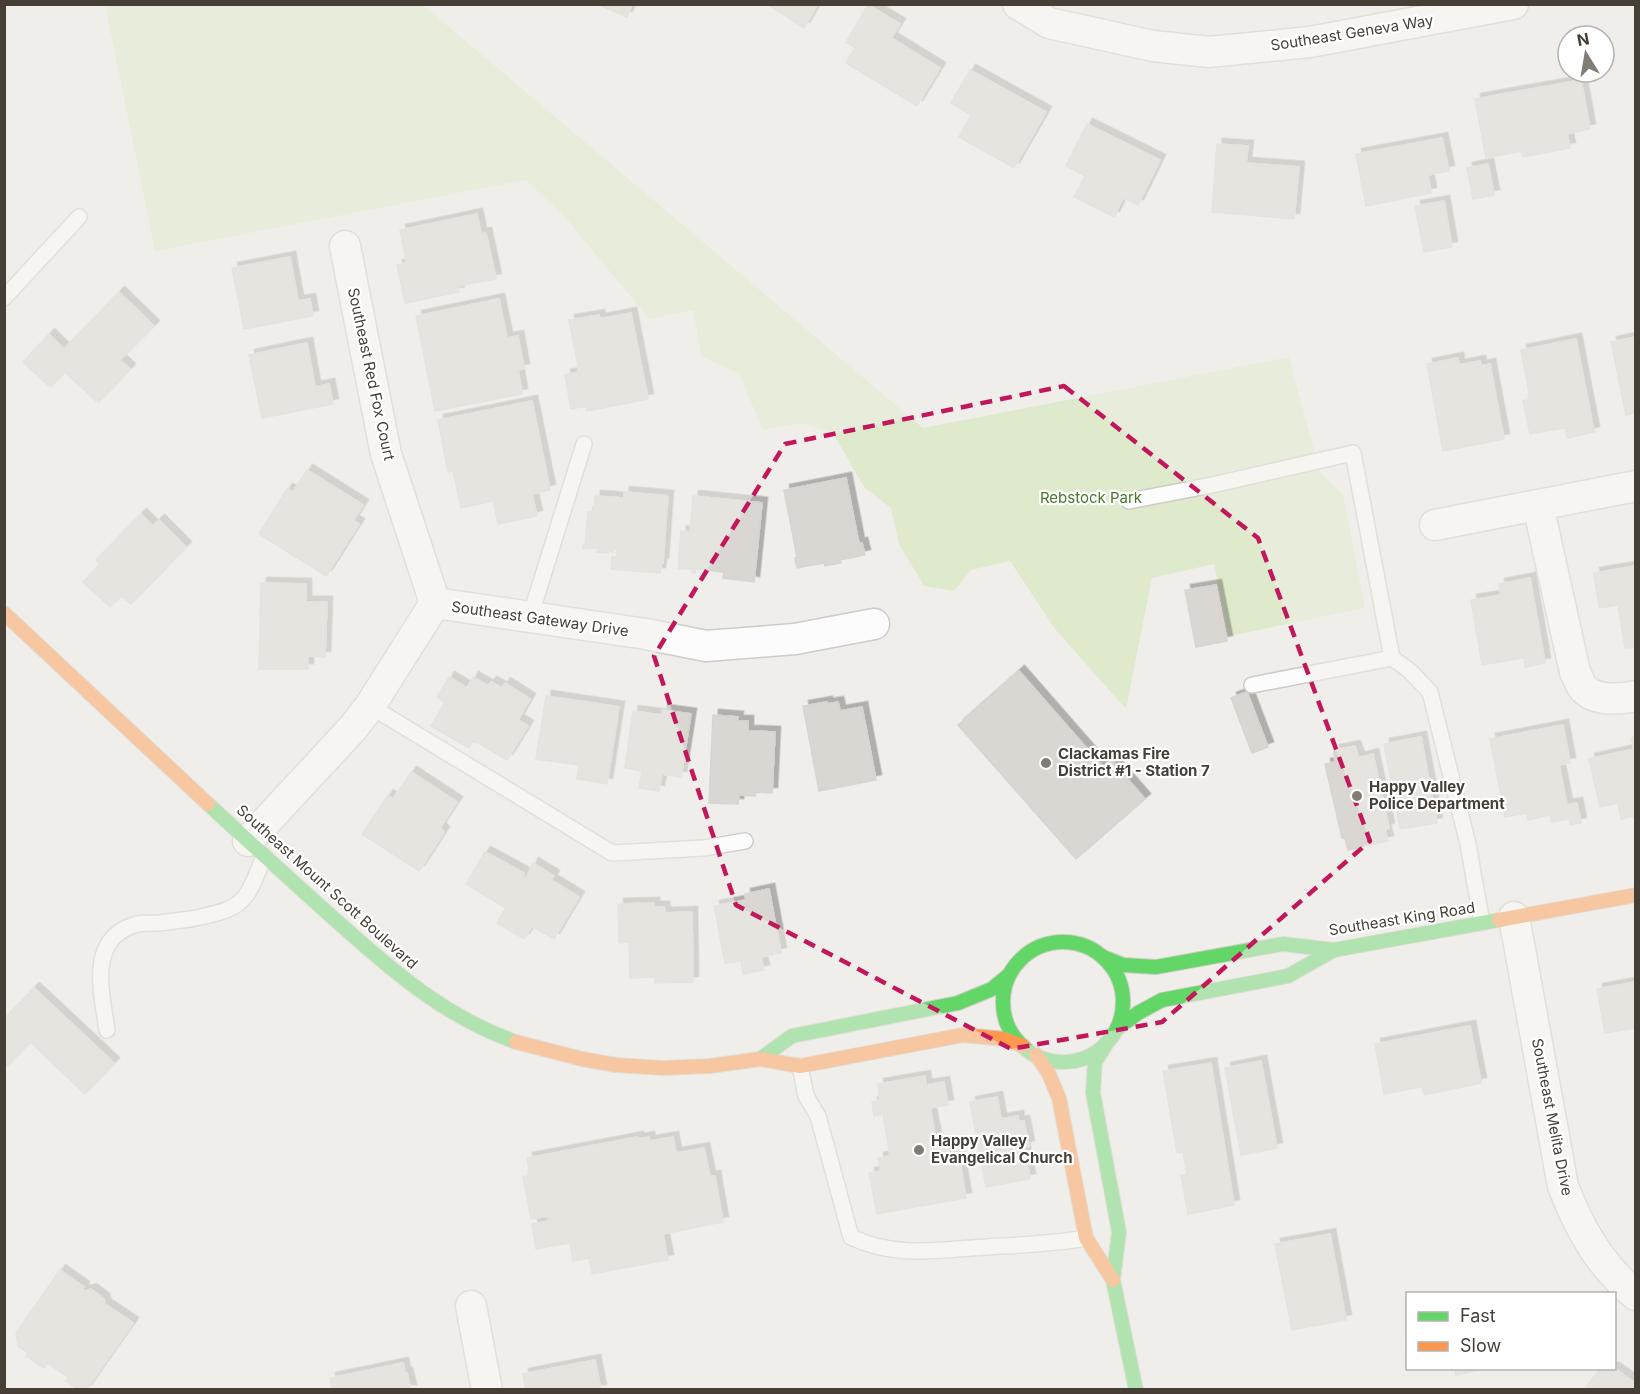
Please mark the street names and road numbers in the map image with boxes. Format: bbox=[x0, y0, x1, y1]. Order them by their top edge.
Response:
street label: Southeast Geneva Way bbox=[1269, 10, 1435, 55]
street label: Southeast Red Fox Court bbox=[344, 286, 399, 462]
street label: Southeast Gateway Drive bbox=[450, 597, 630, 640]
street label: Southeast Mount Scott Boulevard bbox=[233, 800, 422, 973]
street label: Southeast King Road bbox=[1327, 898, 1477, 939]
street label: Southeast Melita Drive bbox=[1528, 1037, 1577, 1197]

